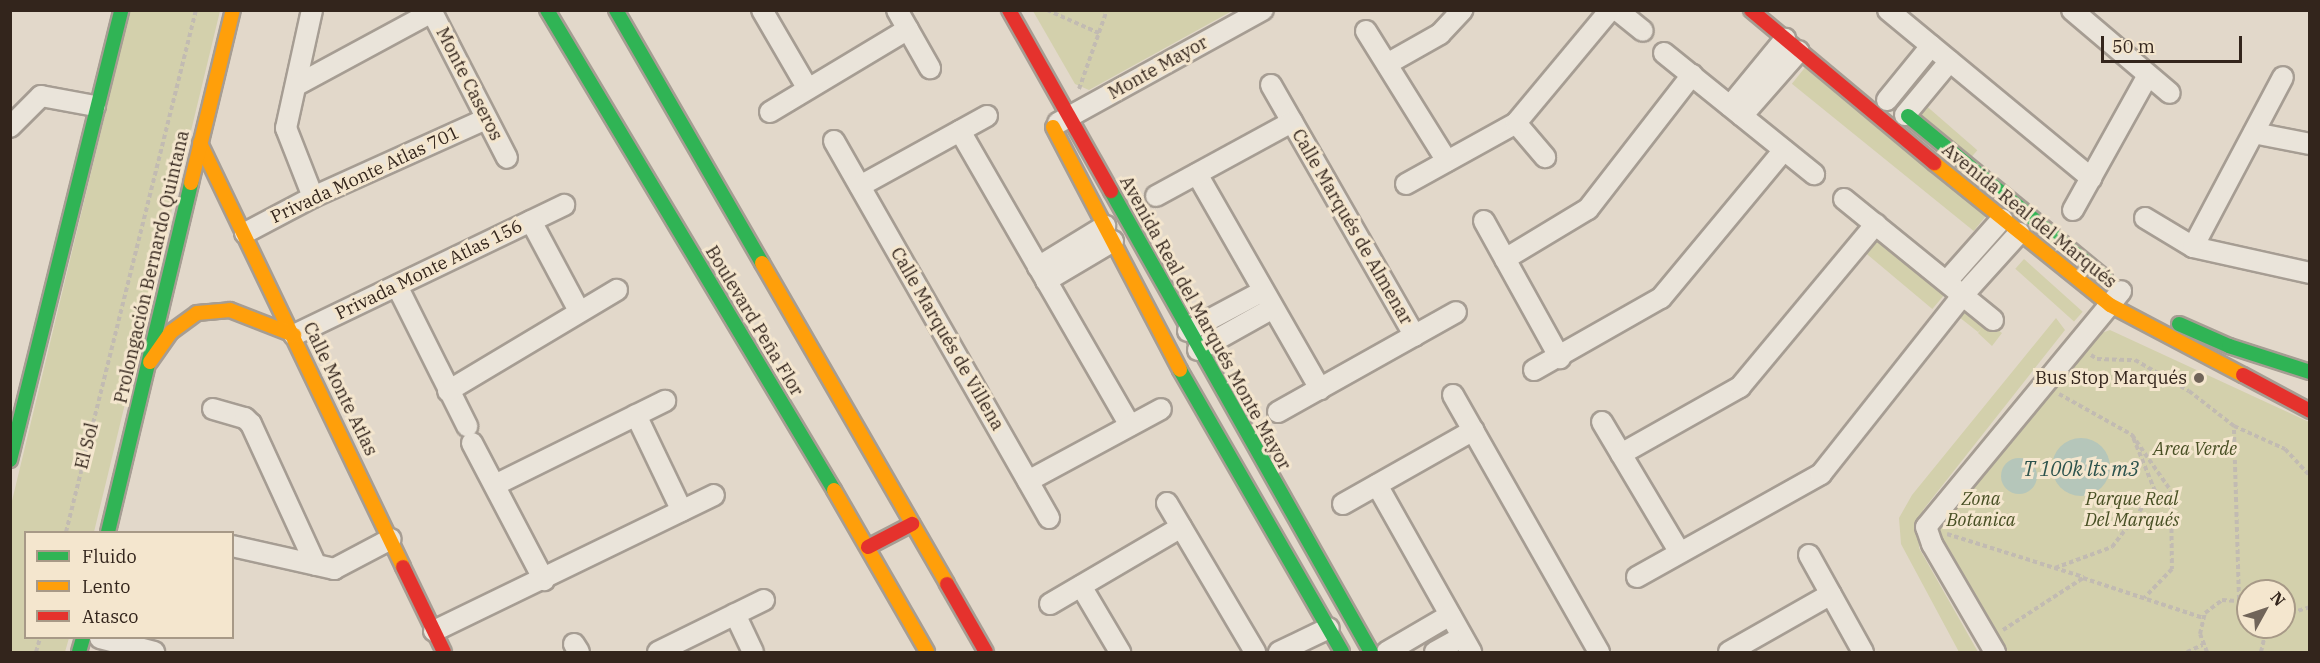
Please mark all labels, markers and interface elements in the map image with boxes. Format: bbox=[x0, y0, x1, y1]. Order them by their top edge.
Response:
street label: Monte Caseros bbox=[431, 24, 507, 144]
scale bar bbox=[2104, 24, 2245, 62]
street label: Monte Mayor bbox=[1104, 32, 1212, 104]
text: 50 m bbox=[2112, 35, 2155, 58]
street label: Privada Monte Atlas 701 bbox=[267, 122, 463, 228]
street label: Calle Marqués de Almenar bbox=[1287, 125, 1417, 329]
street label: Prolongación Bernardo Quintana bbox=[110, 128, 194, 406]
street label: Avenida Real del Marqués bbox=[1937, 139, 2121, 293]
street label: Avenida Real del Marqués Monte Mayor bbox=[1115, 172, 1295, 474]
street label: Privada Monte Atlas 156 bbox=[332, 215, 526, 325]
street label: Boulevard Peña Flor bbox=[701, 242, 807, 400]
street label: Calle Marqués de Villena bbox=[886, 244, 1008, 434]
street label: Calle Monte Atlas bbox=[298, 319, 382, 459]
place label: Bus Stop Marqués bbox=[2035, 367, 2187, 389]
marker: Bus Stop Marqués bbox=[2192, 371, 2206, 385]
street label: El Sol bbox=[71, 420, 103, 472]
park label: Area Verde bbox=[2153, 438, 2237, 460]
water label: T 100k lts m3 bbox=[2023, 456, 2139, 480]
park label: Zona Botanica bbox=[1946, 489, 2016, 532]
park label: Parque Real Del Marqués bbox=[2085, 489, 2179, 532]
legend bbox=[24, 531, 234, 639]
text: Fluido bbox=[82, 545, 137, 568]
text: Lento bbox=[82, 575, 130, 598]
north arrow bbox=[2236, 579, 2296, 639]
text: N bbox=[2267, 587, 2290, 610]
text: Atasco bbox=[82, 605, 138, 628]

